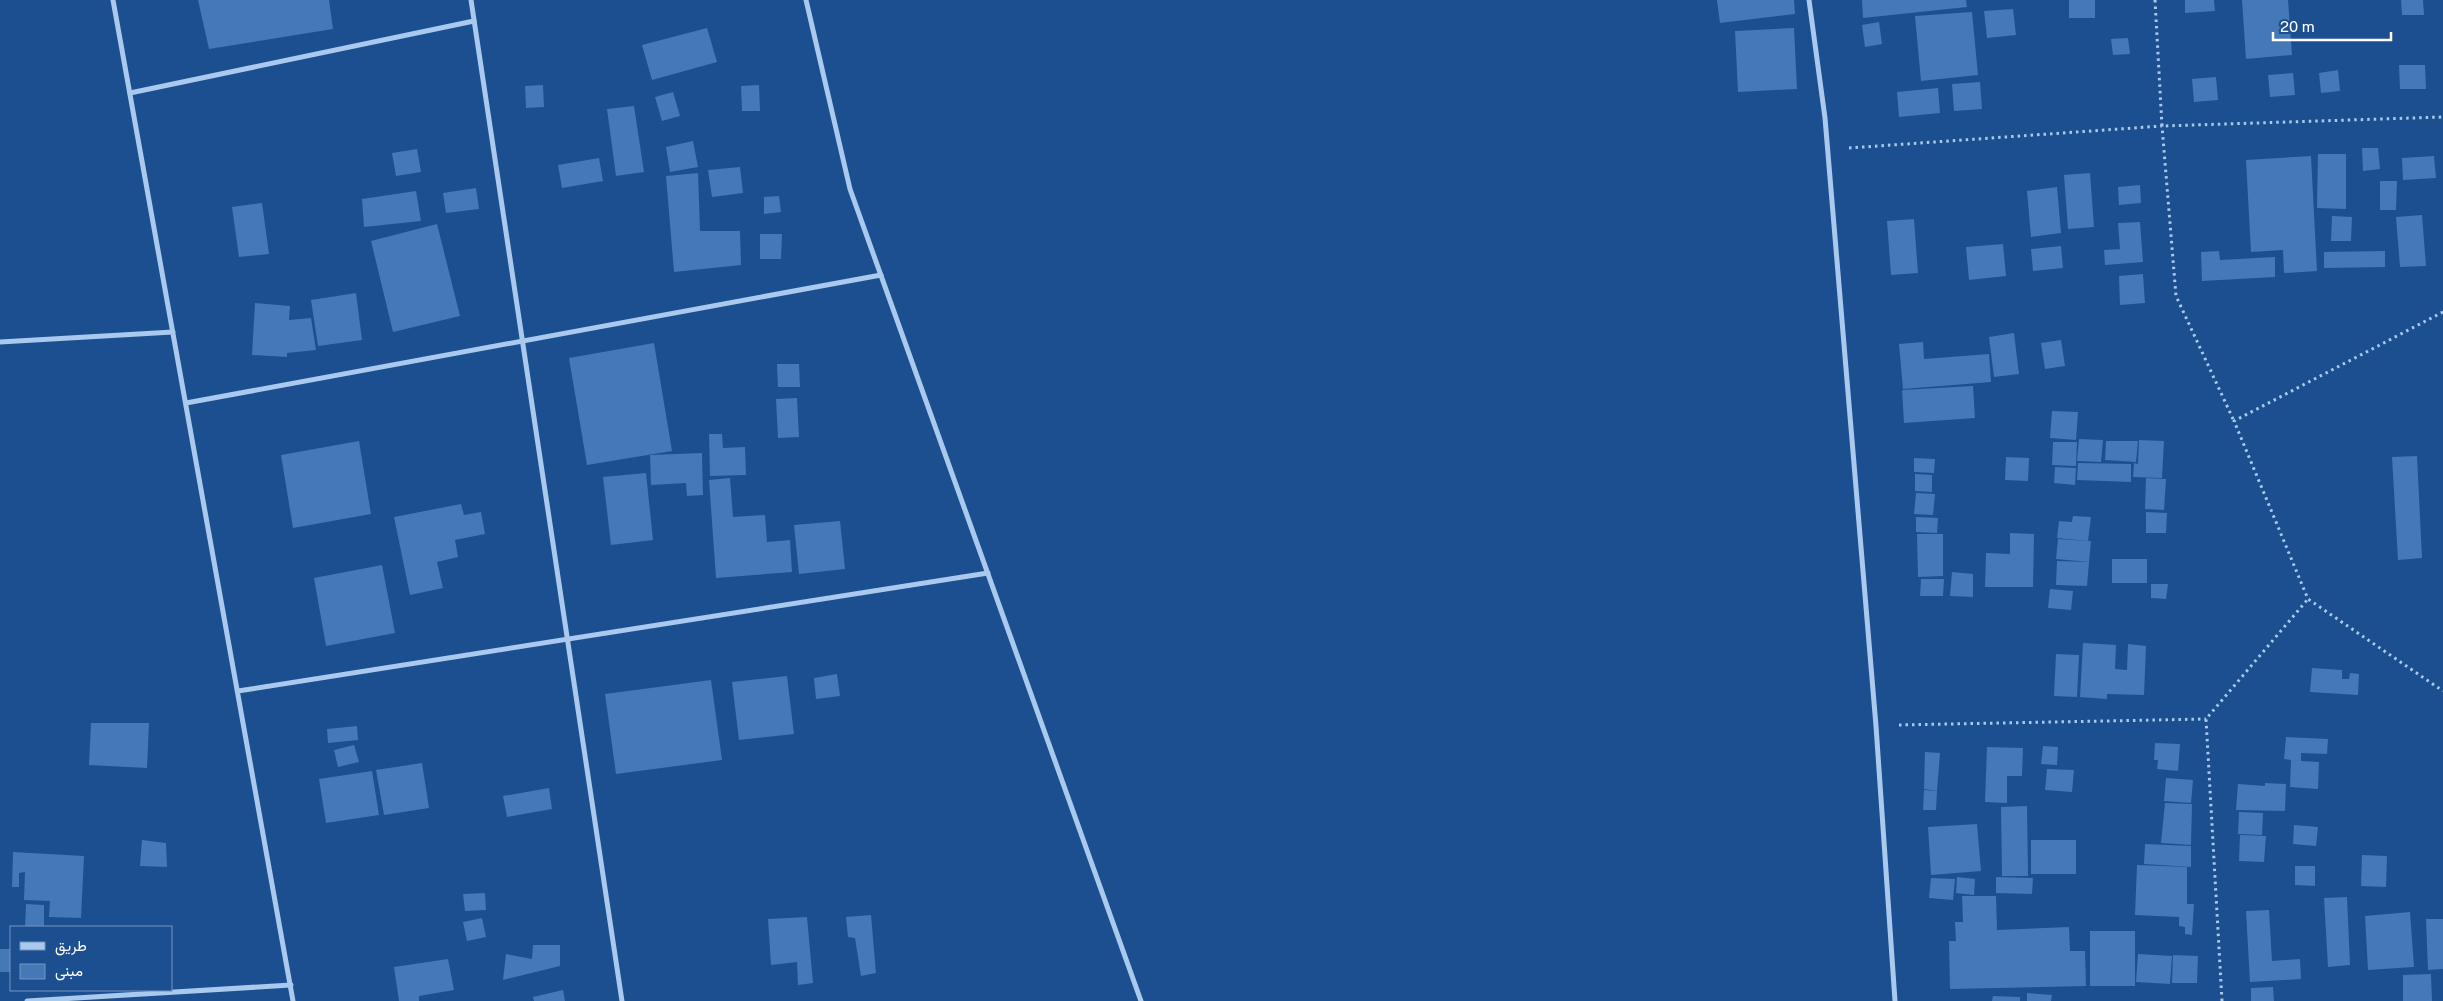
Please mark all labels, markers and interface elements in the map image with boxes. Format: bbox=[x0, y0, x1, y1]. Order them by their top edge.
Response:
scale bar bbox=[2273, 10, 2390, 42]
text: 20 m bbox=[2280, 18, 2315, 35]
legend bbox=[10, 926, 172, 991]
text: طريق bbox=[55, 937, 87, 956]
text: مبنى bbox=[55, 962, 83, 981]

